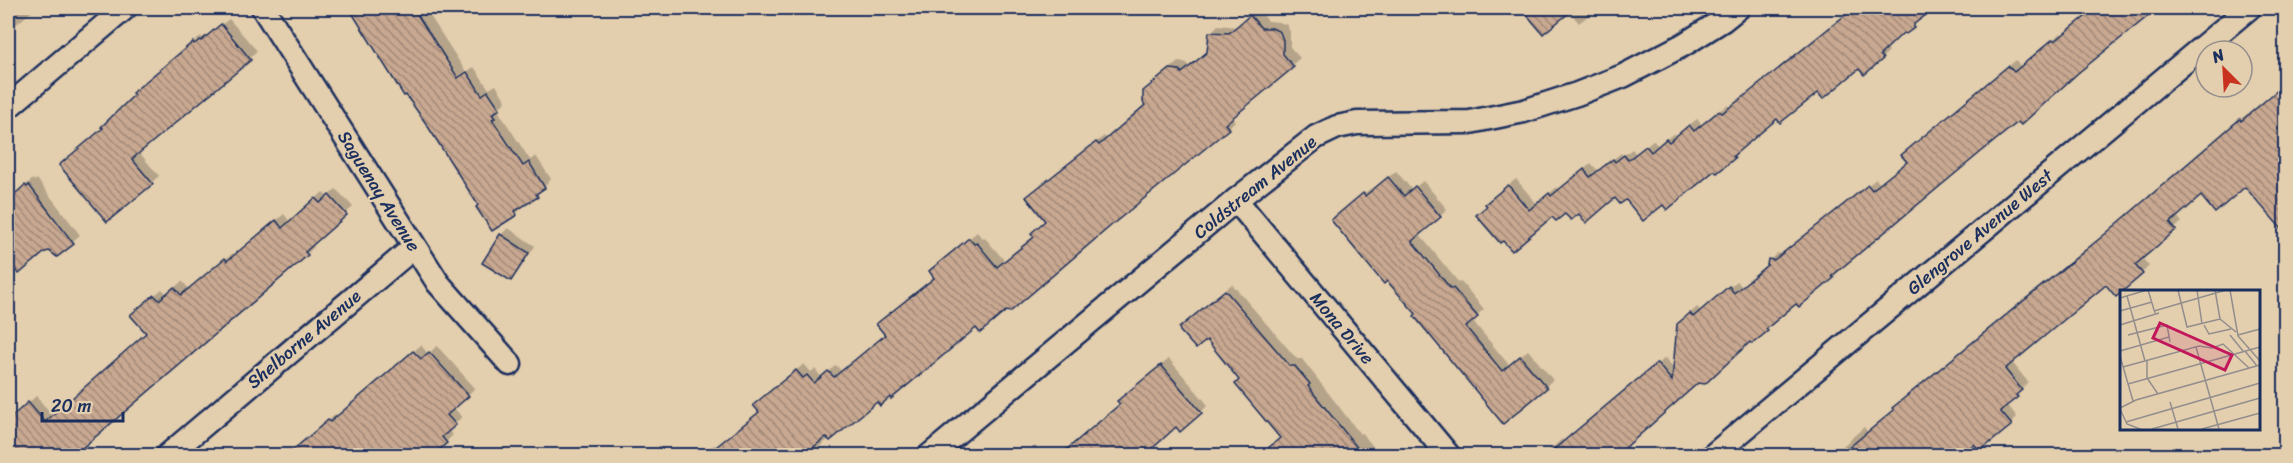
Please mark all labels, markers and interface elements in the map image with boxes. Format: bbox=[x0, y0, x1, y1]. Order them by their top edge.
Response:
north arrow bbox=[2194, 39, 2254, 99]
text: N bbox=[2206, 40, 2230, 72]
street label: Saguenay Avenue bbox=[329, 124, 429, 258]
street label: Coldstream Avenue bbox=[1186, 127, 1324, 247]
street label: Glengrove Avenue West bbox=[1899, 160, 2061, 303]
street label: Shelborne Avenue bbox=[239, 281, 369, 397]
street label: Mona Drive bbox=[1301, 284, 1383, 372]
inset map bbox=[2120, 290, 2260, 430]
scale bar bbox=[42, 385, 123, 423]
text: 20 m bbox=[51, 390, 91, 422]

